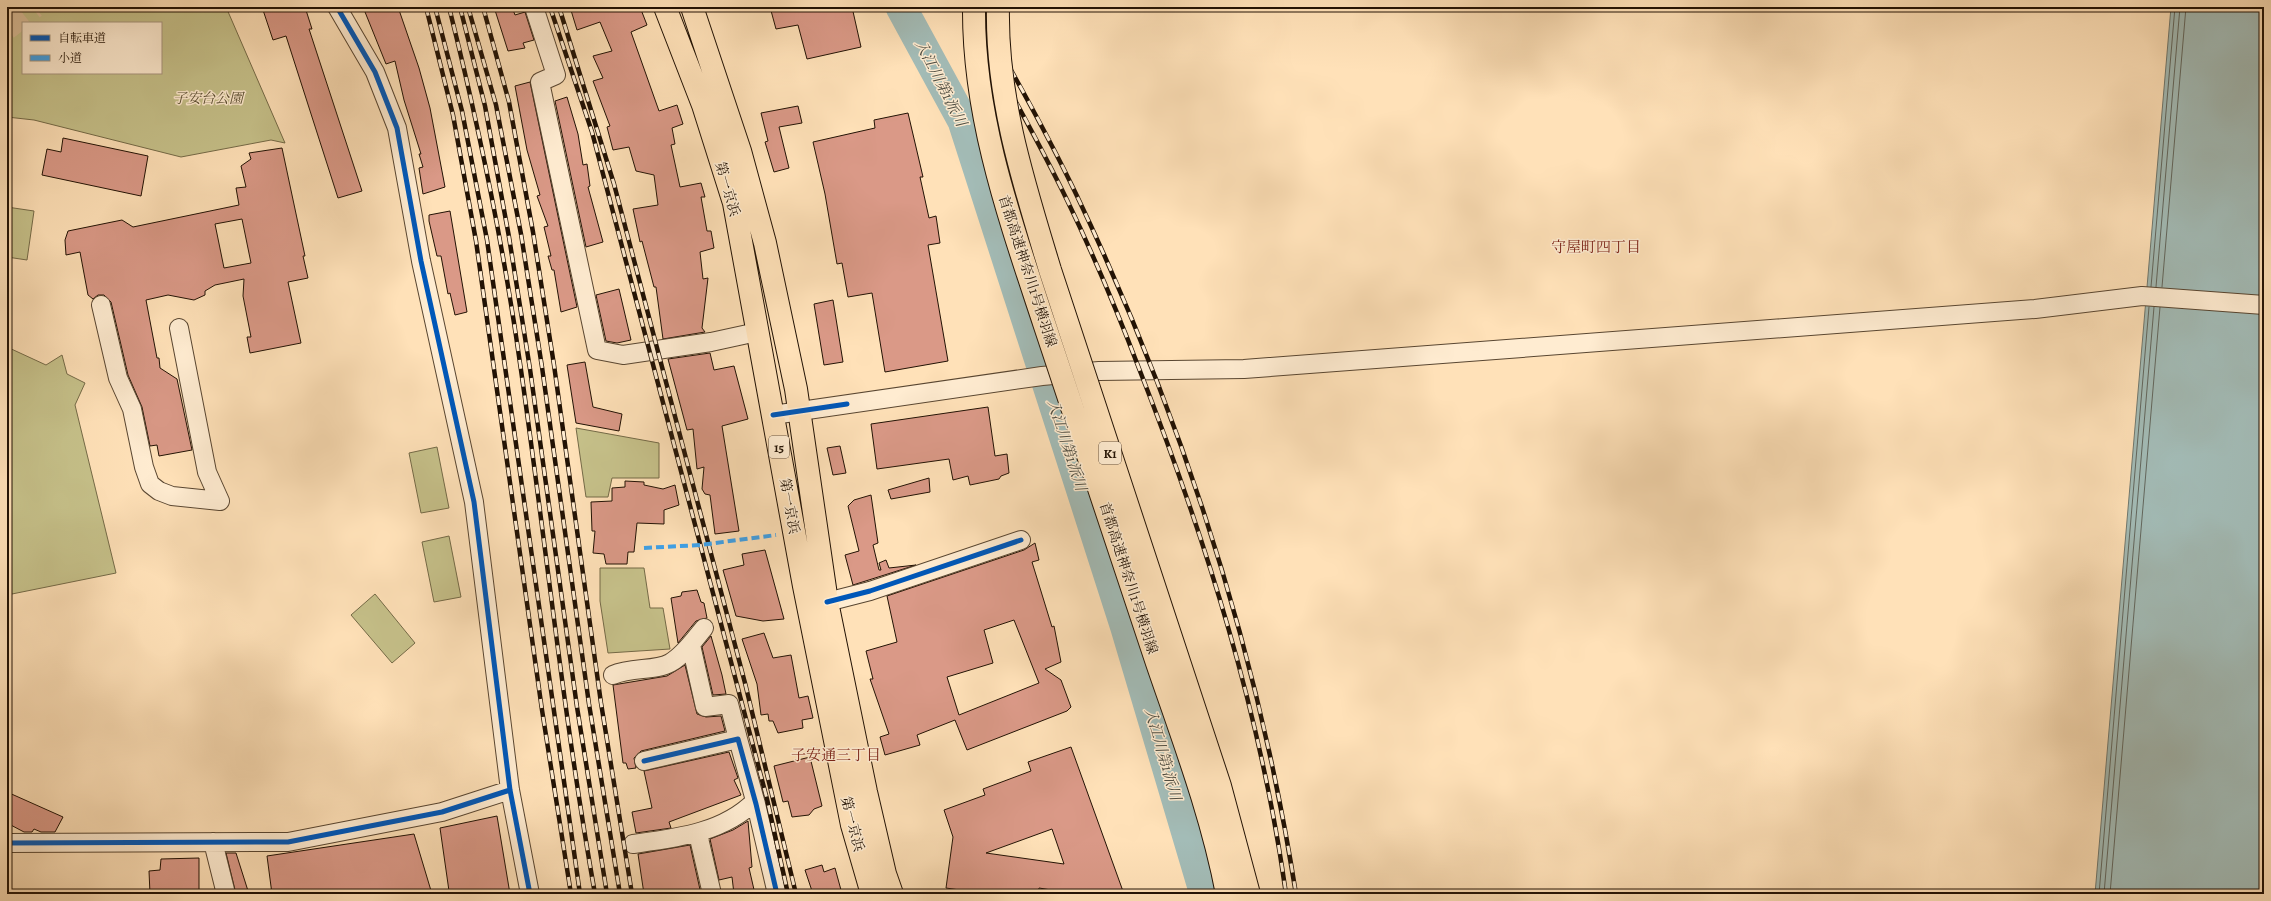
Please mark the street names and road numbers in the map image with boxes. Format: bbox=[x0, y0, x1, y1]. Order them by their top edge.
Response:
street label: 第一京浜 bbox=[711, 160, 744, 219]
street label: 首都高速神奈川1号横羽線 bbox=[994, 193, 1061, 350]
road number: 15 bbox=[769, 436, 789, 458]
road number: K1 bbox=[1099, 442, 1121, 464]
street label: 第一京浜 bbox=[775, 477, 804, 535]
street label: 首都高速神奈川1号横羽線 bbox=[1095, 500, 1162, 657]
street label: 第一京浜 bbox=[837, 795, 869, 854]

